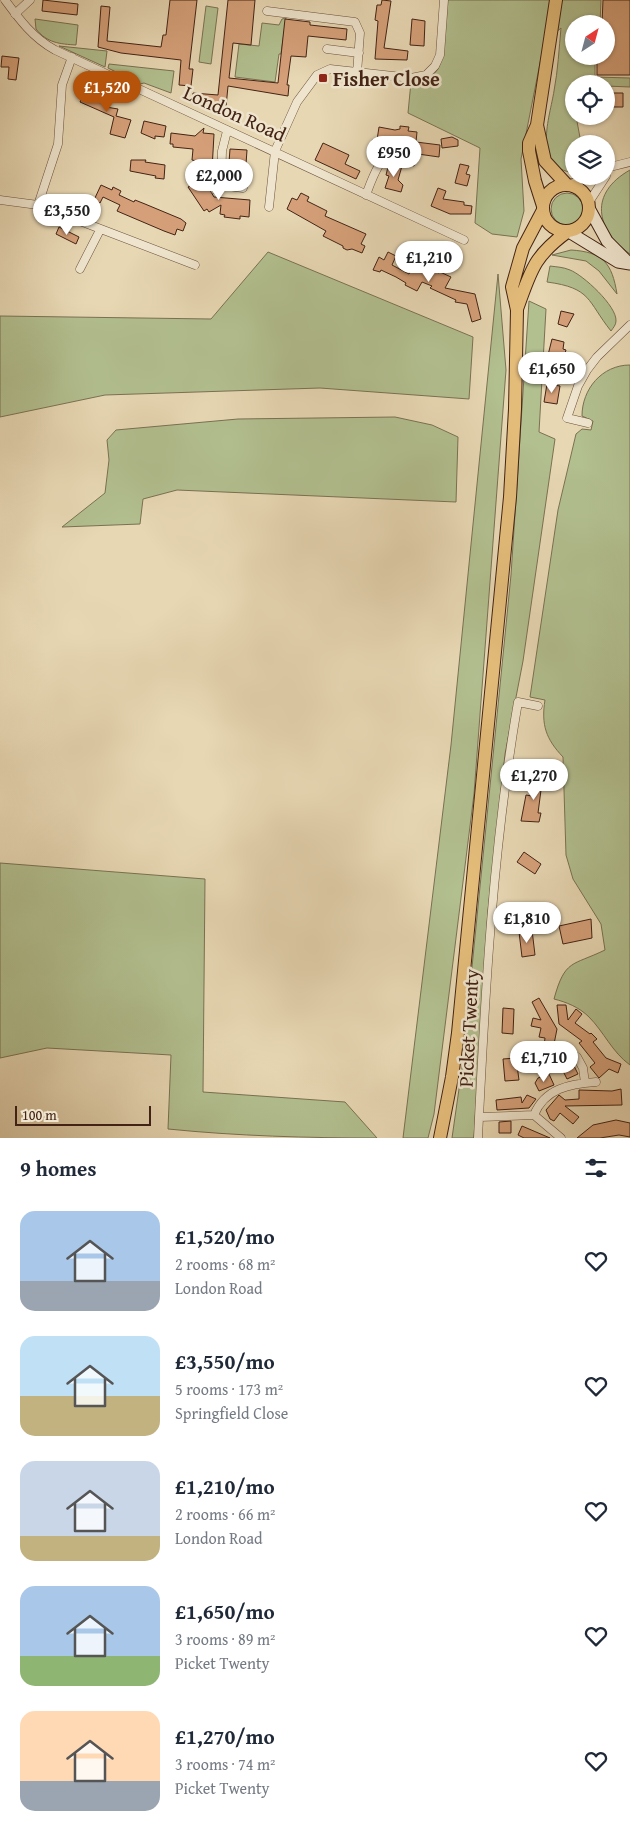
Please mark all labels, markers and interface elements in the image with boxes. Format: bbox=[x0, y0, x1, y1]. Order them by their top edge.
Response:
north arrow bbox=[565, 15, 615, 65]
map controls bbox=[565, 15, 615, 185]
place label: Fisher Close bbox=[333, 64, 440, 93]
pin: £1,520 bbox=[66, 70, 148, 113]
marker: Fisher Close bbox=[317, 72, 329, 84]
text: £1,520 bbox=[84, 75, 130, 99]
button: locate bbox=[565, 75, 615, 125]
street label: London Road bbox=[179, 77, 291, 149]
button: layers bbox=[565, 135, 615, 185]
pin: £950 bbox=[364, 136, 424, 178]
text: £950 bbox=[377, 140, 411, 164]
pin: £2,000 bbox=[178, 158, 260, 201]
text: £2,000 bbox=[196, 163, 242, 187]
pin: £3,550 bbox=[26, 194, 108, 236]
text: £3,550 bbox=[44, 198, 90, 222]
pin: £1,210 bbox=[388, 240, 470, 283]
text: £1,210 bbox=[406, 245, 452, 269]
pin: £1,650 bbox=[511, 352, 593, 394]
text: £1,650 bbox=[529, 356, 575, 380]
pin: £1,270 bbox=[493, 758, 575, 801]
text: £1,270 bbox=[511, 763, 557, 787]
pin: £1,810 bbox=[486, 902, 568, 944]
text: £1,810 bbox=[504, 906, 550, 930]
street label: Picket Twenty bbox=[450, 968, 486, 1088]
pin: £1,710 bbox=[503, 1040, 585, 1083]
text: £1,710 bbox=[521, 1045, 567, 1069]
scale bar bbox=[15, 1103, 151, 1126]
text: 100 m bbox=[22, 1105, 57, 1125]
text: 9 homes bbox=[20, 1153, 96, 1184]
icon: filters bbox=[582, 1154, 610, 1182]
text: £1,520/mo bbox=[175, 1221, 275, 1252]
icon: home bbox=[60, 1231, 120, 1291]
icon: heart bbox=[582, 1247, 610, 1275]
text: 2 rooms · 68 m² bbox=[175, 1252, 275, 1276]
text: London Road bbox=[175, 1276, 263, 1300]
text: £3,550/mo bbox=[175, 1346, 275, 1377]
icon: home bbox=[60, 1356, 120, 1416]
icon: heart bbox=[582, 1372, 610, 1400]
text: 5 rooms · 173 m² bbox=[175, 1377, 283, 1401]
text: Springfield Close bbox=[175, 1401, 288, 1425]
text: £1,210/mo bbox=[175, 1471, 275, 1502]
icon: home bbox=[60, 1481, 120, 1541]
icon: heart bbox=[582, 1497, 610, 1525]
text: 2 rooms · 66 m² bbox=[175, 1502, 275, 1526]
text: London Road bbox=[175, 1526, 263, 1550]
text: £1,650/mo bbox=[175, 1596, 275, 1627]
icon: home bbox=[60, 1606, 120, 1666]
icon: heart bbox=[582, 1622, 610, 1650]
text: 3 rooms · 89 m² bbox=[175, 1627, 275, 1651]
text: Picket Twenty bbox=[175, 1651, 270, 1675]
text: £1,270/mo bbox=[175, 1721, 275, 1752]
icon: home bbox=[60, 1731, 120, 1791]
icon: heart bbox=[582, 1747, 610, 1775]
text: 3 rooms · 74 m² bbox=[175, 1752, 275, 1776]
text: Picket Twenty bbox=[175, 1776, 270, 1800]

